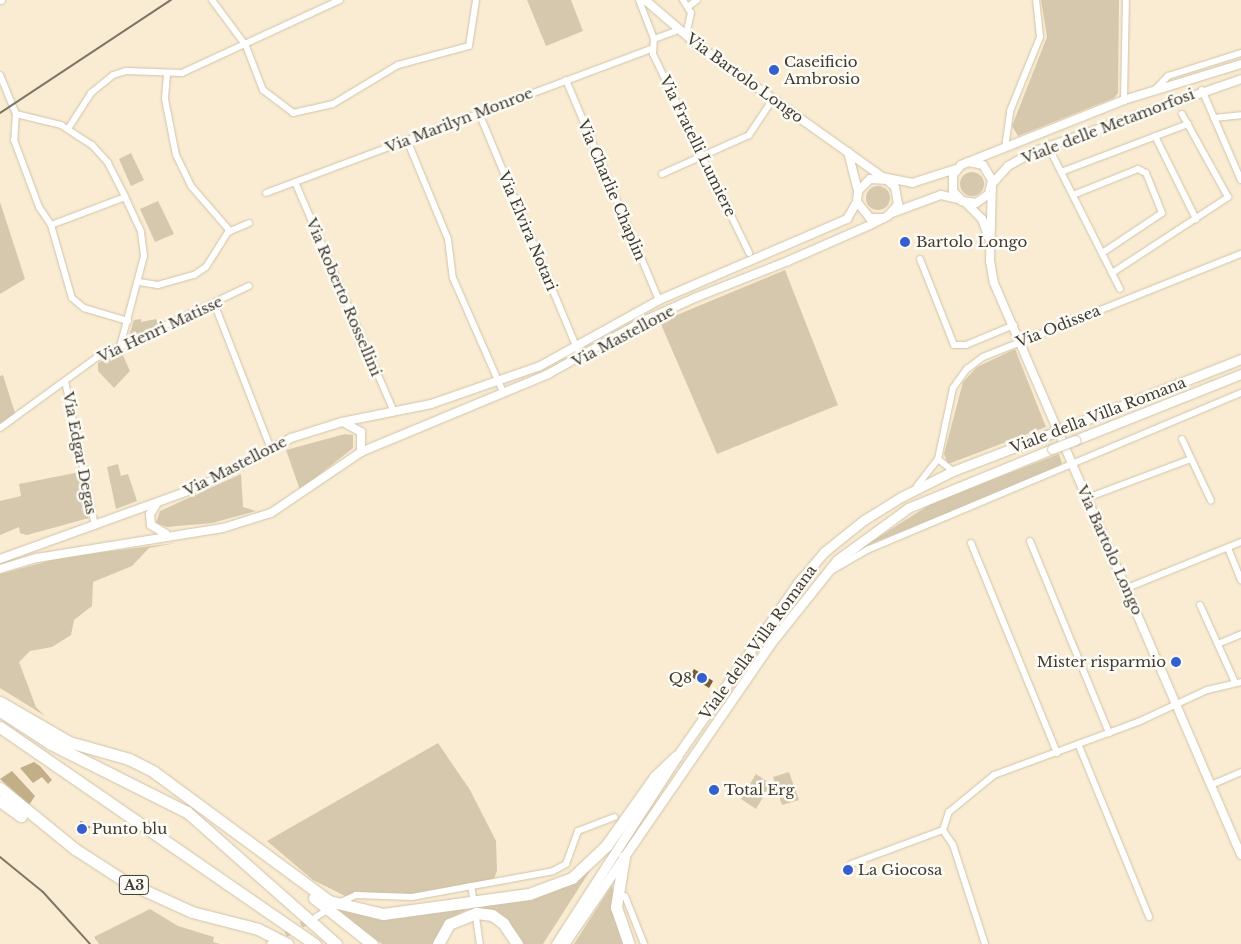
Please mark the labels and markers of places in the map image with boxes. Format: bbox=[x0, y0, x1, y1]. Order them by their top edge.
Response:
place label: Caseificio Ambrosio bbox=[784, 52, 860, 87]
marker: Caseificio Ambrosio bbox=[768, 64, 780, 76]
place label: Bartolo Longo bbox=[916, 233, 1027, 251]
marker: Bartolo Longo bbox=[898, 235, 912, 249]
place label: Mister risparmio bbox=[1036, 653, 1166, 671]
marker: Mister risparmio bbox=[1170, 656, 1182, 668]
place label: Q8 bbox=[669, 669, 692, 687]
marker: Q8 bbox=[696, 672, 708, 684]
place label: Total Erg bbox=[724, 781, 794, 799]
marker: Total Erg bbox=[708, 784, 720, 796]
place label: Punto blu bbox=[92, 820, 167, 838]
marker: Punto blu bbox=[76, 823, 88, 835]
place label: La Giocosa bbox=[858, 861, 942, 879]
marker: La Giocosa bbox=[842, 864, 854, 876]

